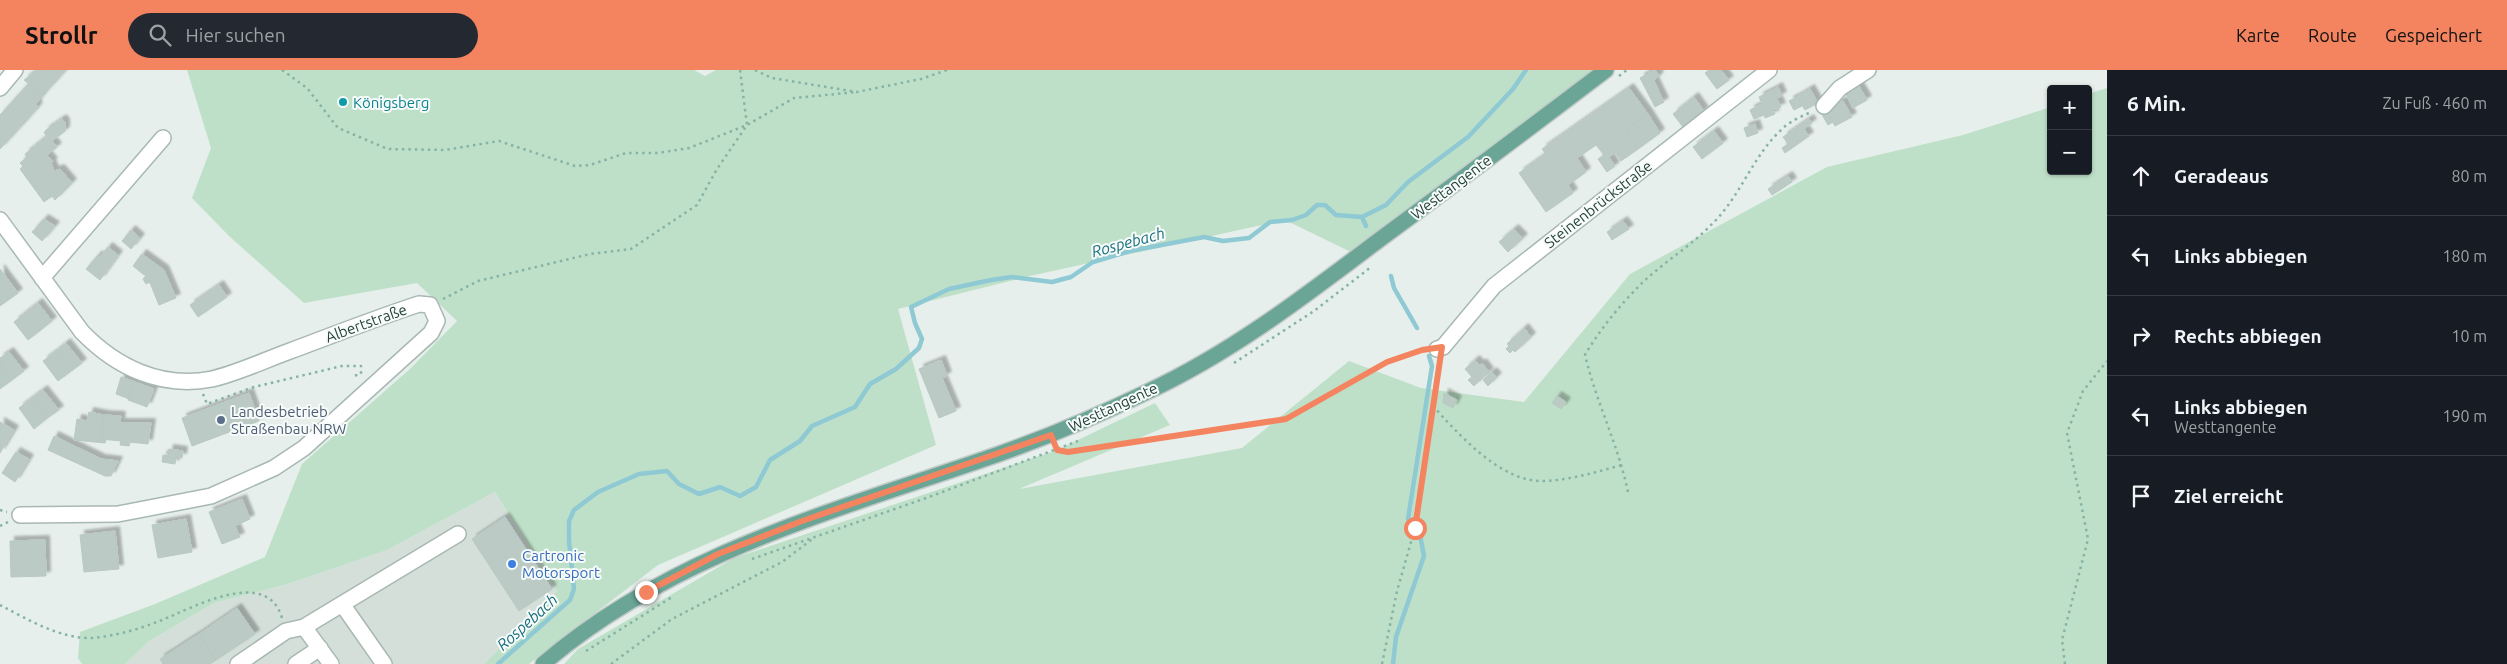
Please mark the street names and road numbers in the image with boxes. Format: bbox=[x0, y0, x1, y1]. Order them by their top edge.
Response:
street label: Westtangente bbox=[1408, 151, 1494, 223]
street label: Steinenbrückstraße bbox=[1541, 157, 1655, 251]
street label: Albertstraße bbox=[323, 300, 409, 346]
street label: Westtangente bbox=[1066, 379, 1160, 435]

